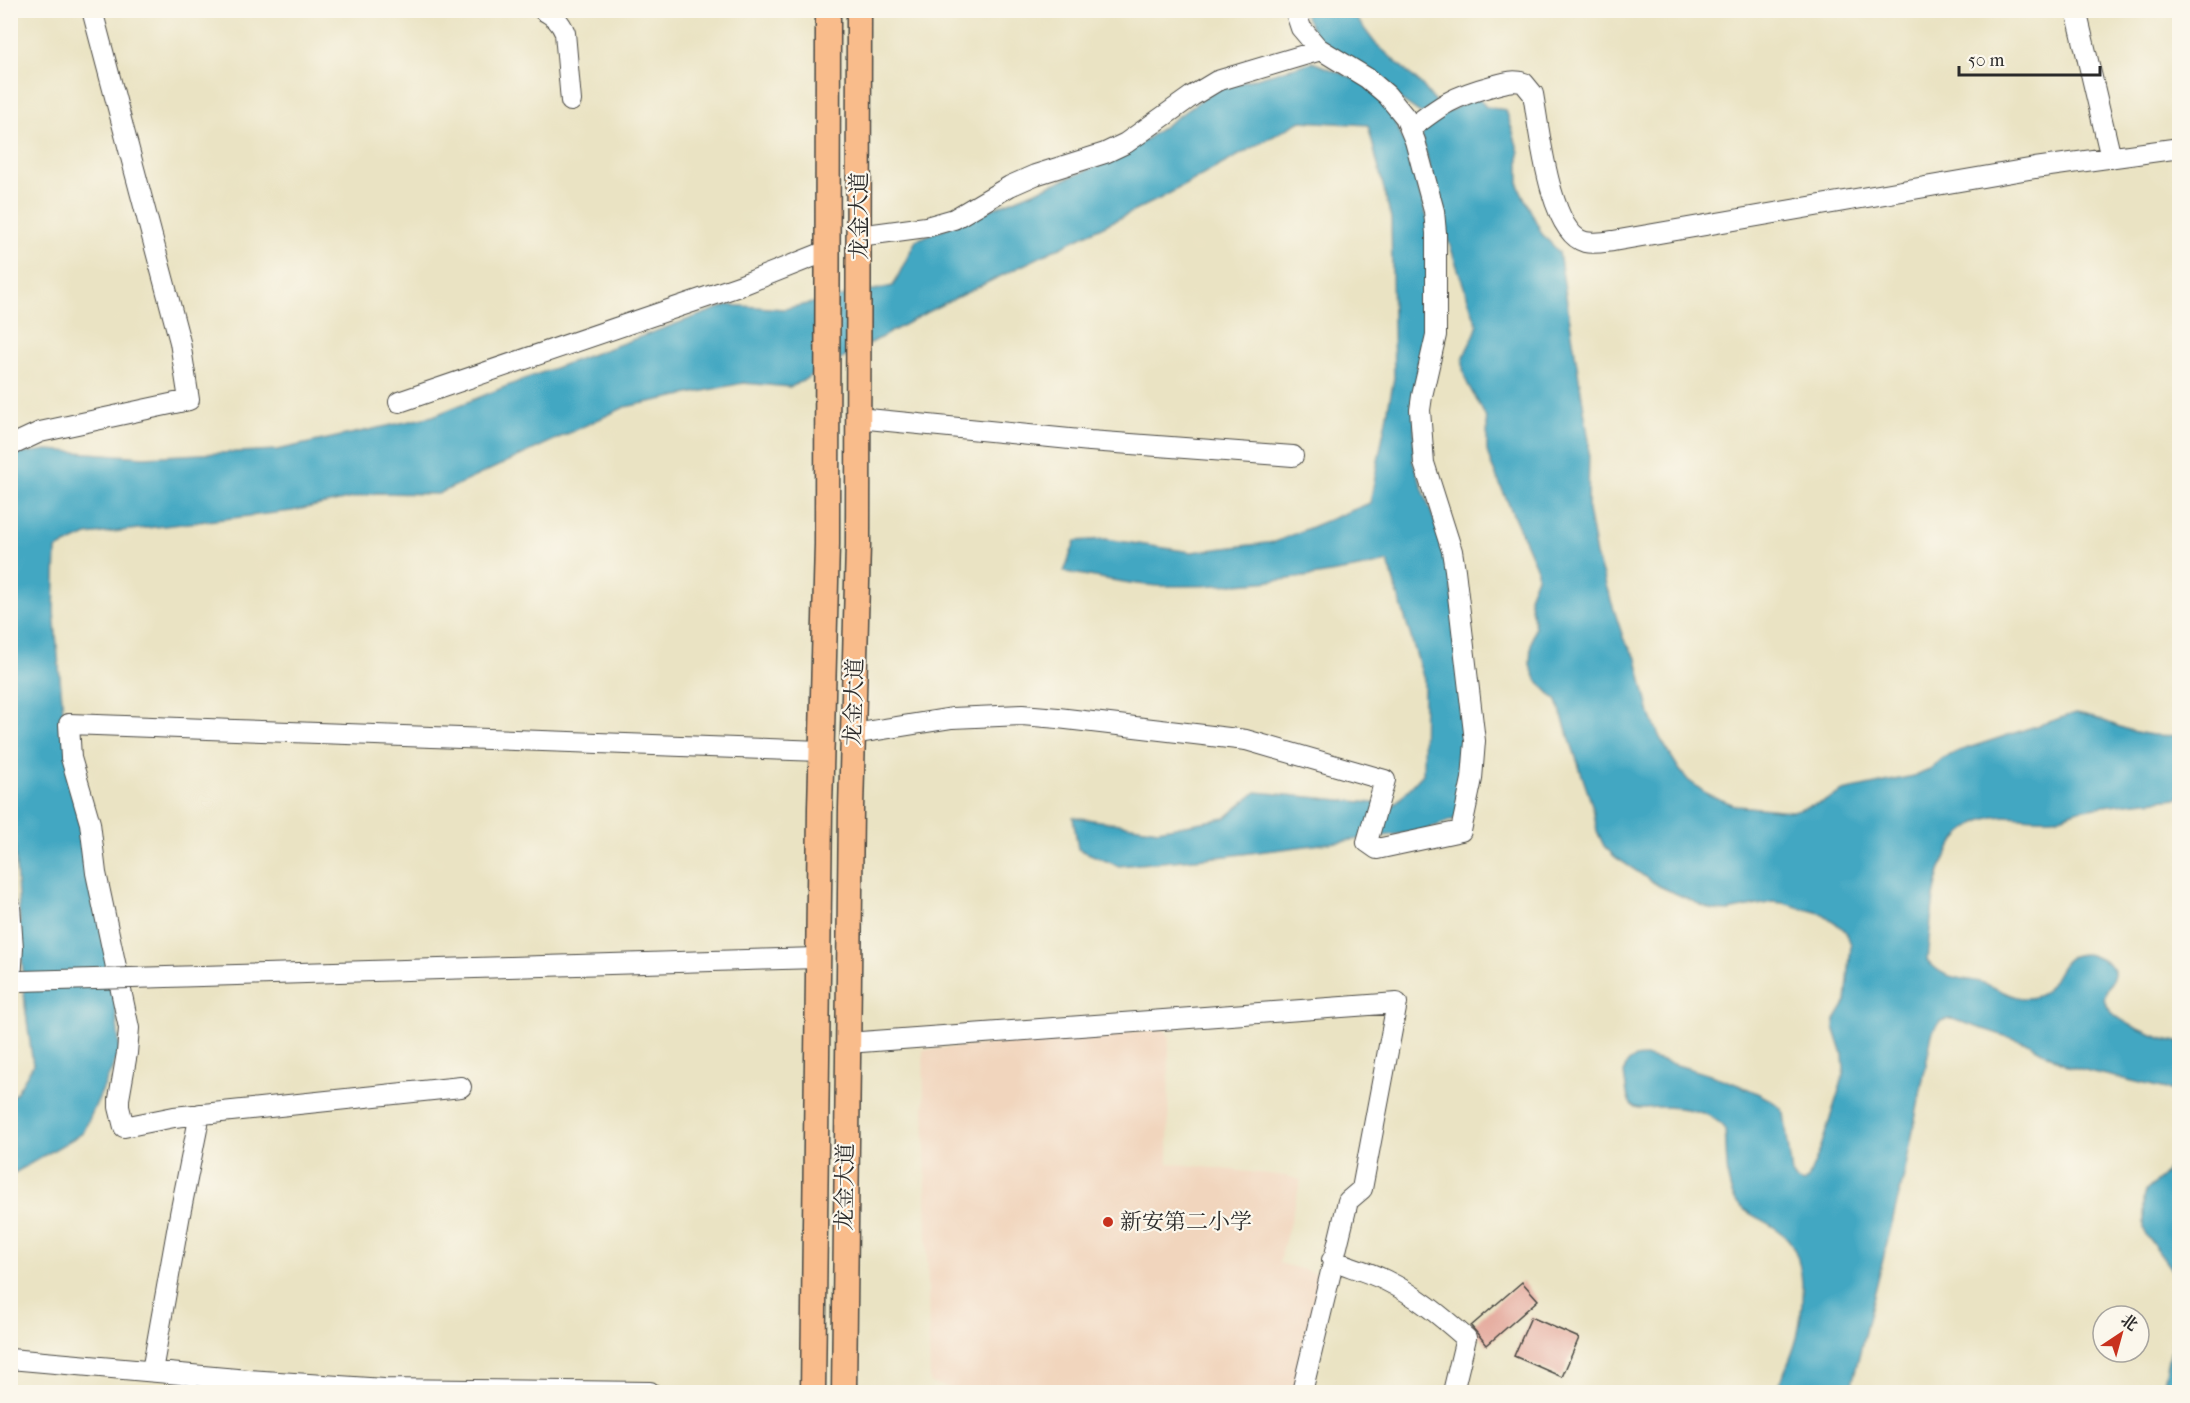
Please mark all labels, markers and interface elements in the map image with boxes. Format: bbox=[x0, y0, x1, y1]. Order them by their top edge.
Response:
scale bar bbox=[1959, 39, 2100, 77]
text: 50 m bbox=[1968, 50, 2005, 71]
street label: 龙金大道 bbox=[846, 172, 872, 260]
street label: 龙金大道 bbox=[839, 658, 869, 746]
street label: 龙金大道 bbox=[831, 1143, 859, 1231]
place label: 新安第二小学 bbox=[1120, 1209, 1252, 1235]
marker: 新安第二小学 bbox=[1101, 1215, 1115, 1229]
north arrow bbox=[2091, 1304, 2151, 1364]
text: 北 bbox=[2117, 1310, 2142, 1335]

